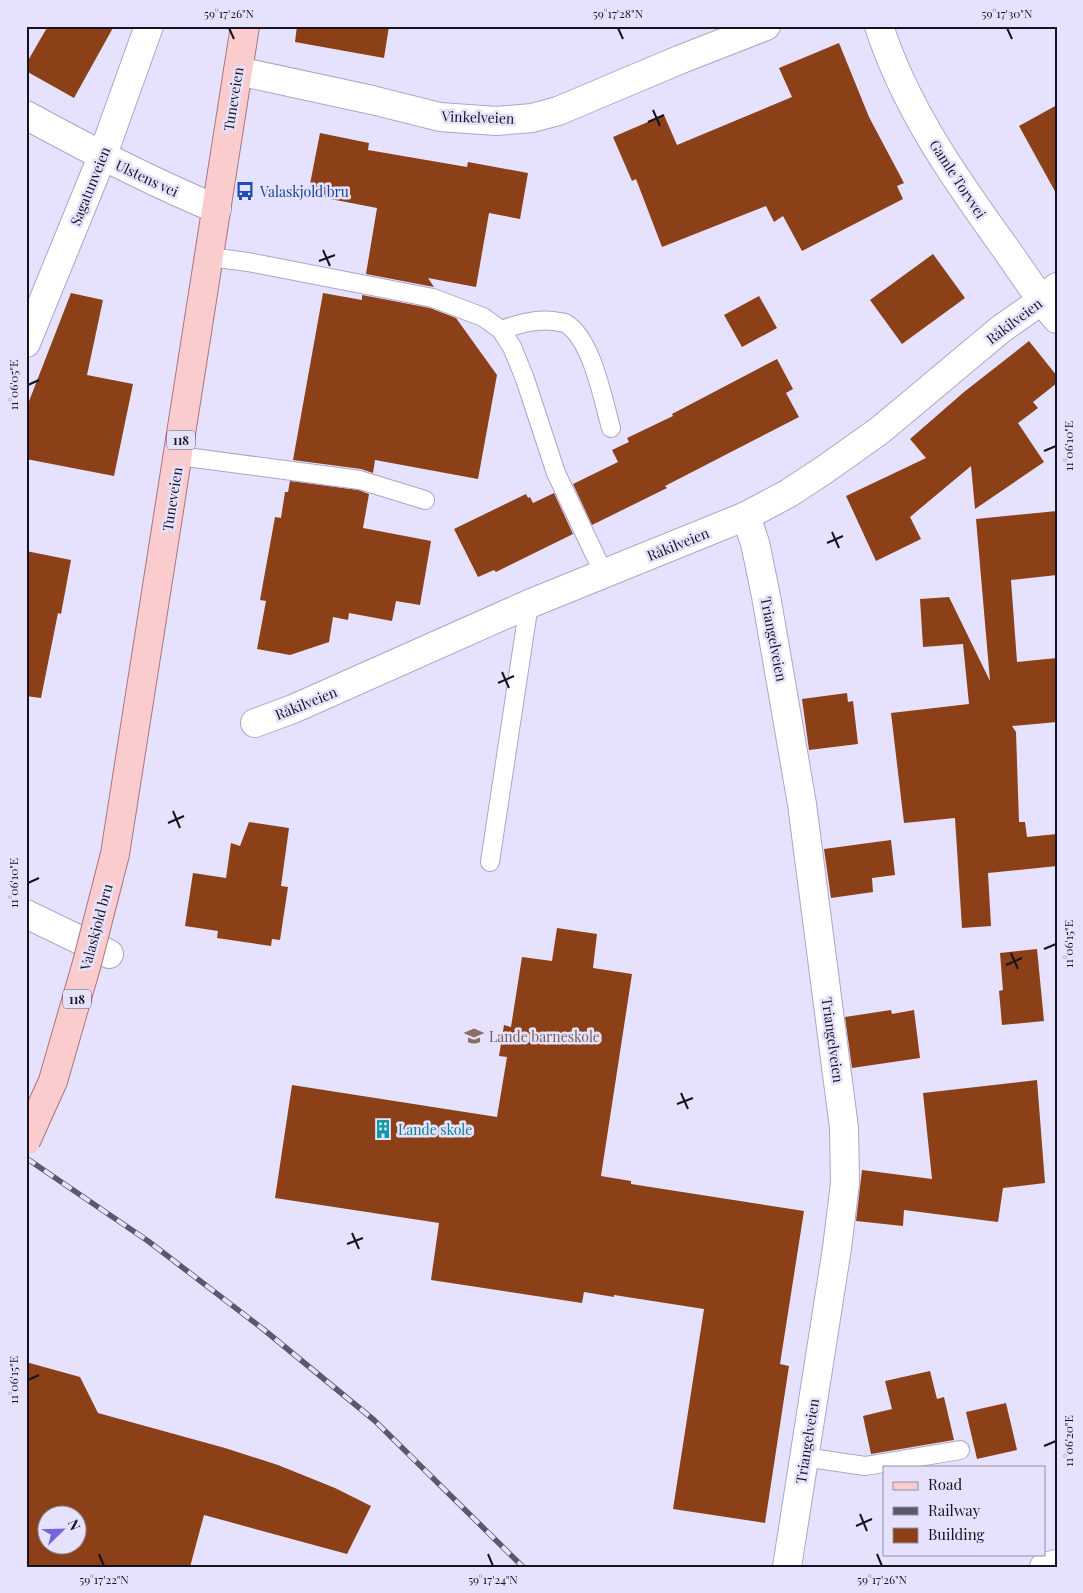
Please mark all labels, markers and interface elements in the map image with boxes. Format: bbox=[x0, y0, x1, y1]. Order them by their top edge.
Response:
text: 59°17'26"N bbox=[204, 5, 255, 21]
text: 59°17'28"N bbox=[593, 5, 644, 21]
text: 59°17'30"N bbox=[982, 5, 1033, 21]
street label: Tuneveien bbox=[219, 65, 248, 132]
street label: Vinkelveien bbox=[440, 106, 515, 128]
street label: Gamle Torvvei bbox=[926, 136, 990, 222]
street label: Sagatunveien bbox=[66, 143, 115, 228]
street label: Ulstens vei bbox=[112, 155, 182, 201]
bus stop icon: Valaskjold bru bbox=[234, 180, 256, 202]
place label: Valaskjold bru bbox=[259, 182, 349, 201]
street label: Råkilveien bbox=[982, 293, 1046, 348]
text: 11°06'05"E bbox=[5, 360, 21, 410]
text: 11°06'10"E bbox=[1060, 421, 1076, 471]
road number: 118 bbox=[167, 430, 195, 450]
street label: Tuneveien bbox=[158, 465, 187, 532]
street label: Råkilveien bbox=[644, 523, 712, 565]
street label: Triangelveien bbox=[756, 595, 792, 684]
street label: Råkilveien bbox=[272, 682, 340, 724]
text: 11°06'10"E bbox=[5, 858, 21, 908]
street label: Valaskjold bru bbox=[75, 882, 117, 973]
text: 11°06'15"E bbox=[1060, 920, 1076, 968]
road number: 118 bbox=[63, 990, 91, 1009]
street label: Triangelveien bbox=[818, 996, 848, 1084]
school or university icon: Lande barneskole bbox=[463, 1025, 485, 1047]
place label: Lande barneskole bbox=[489, 1027, 600, 1046]
building icon: Lande skole bbox=[372, 1118, 394, 1140]
place label: Lande skole bbox=[398, 1120, 472, 1139]
text: 11°06'15"E bbox=[5, 1356, 21, 1404]
street label: Triangelveien bbox=[791, 1396, 823, 1485]
text: 11°06'20"E bbox=[1060, 1415, 1076, 1467]
legend bbox=[883, 1466, 1046, 1556]
text: Road bbox=[928, 1474, 962, 1494]
text: Railway bbox=[928, 1500, 981, 1520]
north arrow bbox=[38, 1506, 88, 1556]
text: N bbox=[64, 1516, 85, 1533]
text: Building bbox=[928, 1524, 985, 1544]
text: 59°17'22"N bbox=[79, 1571, 129, 1587]
text: 59°17'24"N bbox=[468, 1571, 518, 1587]
text: 59°17'26"N bbox=[857, 1571, 908, 1587]

